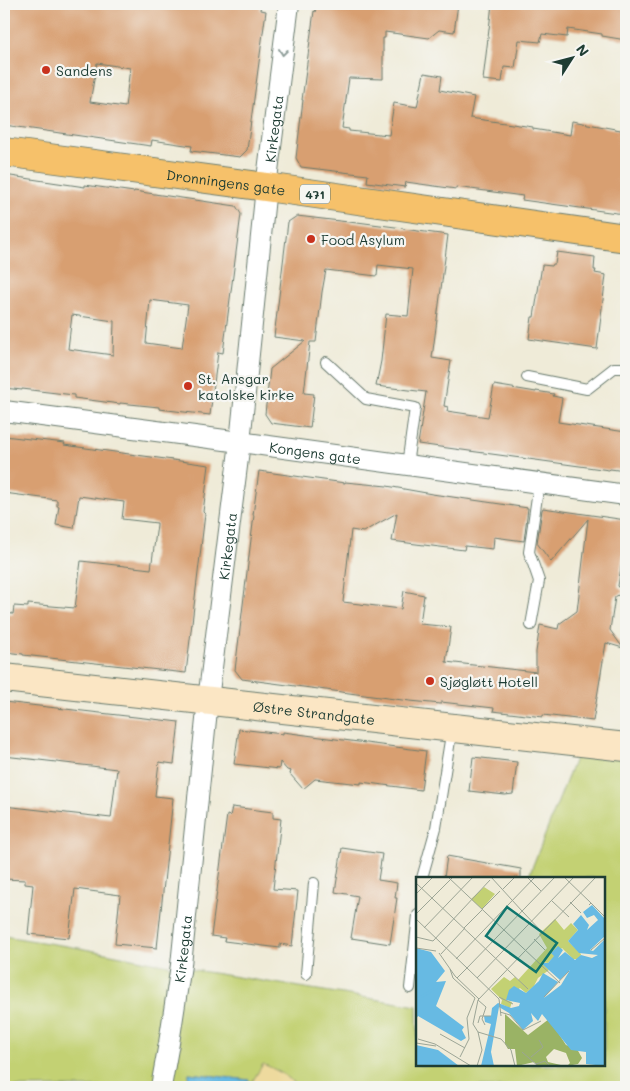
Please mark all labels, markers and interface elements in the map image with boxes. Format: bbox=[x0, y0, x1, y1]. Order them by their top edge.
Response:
north arrow bbox=[548, 32, 598, 82]
text: N bbox=[572, 40, 594, 60]
one-way arrow bbox=[278, 48, 288, 56]
place label: Sandens bbox=[56, 61, 112, 80]
marker: Sandens bbox=[40, 64, 52, 76]
street label: Kirkegata bbox=[260, 94, 287, 164]
street label: Dronningens gate bbox=[165, 164, 287, 199]
road number: 471 bbox=[300, 184, 330, 203]
place label: Food Asylum bbox=[321, 230, 405, 249]
marker: Food Asylum bbox=[305, 233, 317, 245]
place label: St. Ansgar katolske kirke bbox=[198, 369, 294, 404]
marker: St. Ansgar katolske kirke bbox=[182, 380, 194, 392]
street label: Kongens gate bbox=[268, 437, 362, 468]
street label: Kirkegata bbox=[213, 511, 241, 581]
place label: Sjøgløtt Hotell bbox=[440, 672, 538, 691]
marker: Sjøgløtt Hotell bbox=[424, 675, 436, 687]
street label: Østre Strandgate bbox=[252, 696, 376, 729]
inset map bbox=[416, 877, 605, 1066]
street label: Kirkegata bbox=[169, 914, 196, 984]

